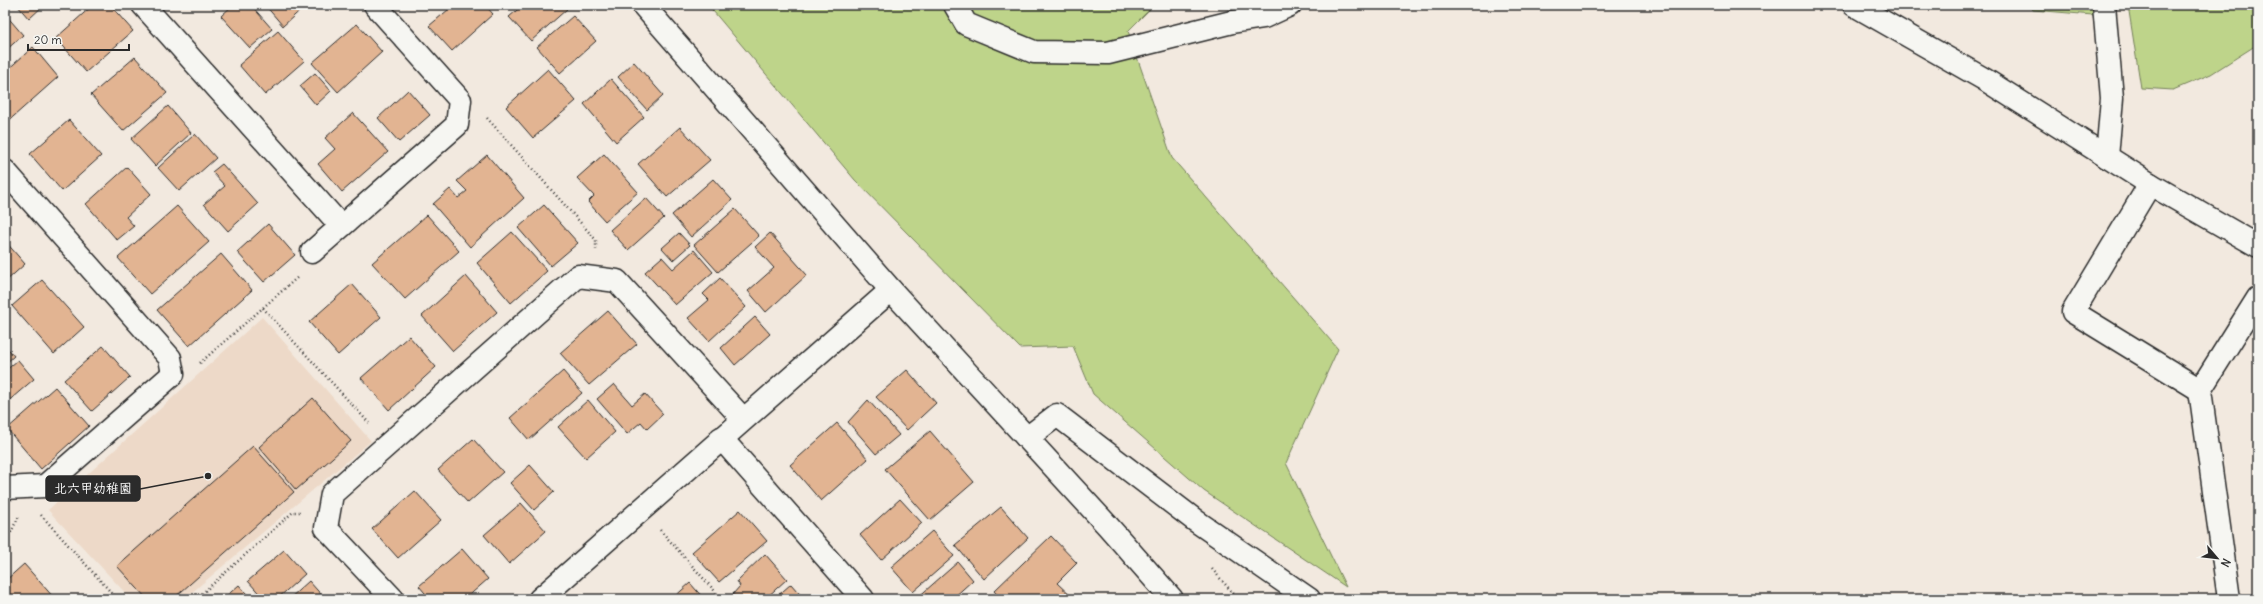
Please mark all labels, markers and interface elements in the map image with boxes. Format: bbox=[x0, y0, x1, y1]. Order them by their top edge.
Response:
scale bar bbox=[28, 26, 129, 52]
text: 20 m bbox=[34, 32, 62, 47]
callout: 北六甲幼稚園 bbox=[46, 476, 140, 501]
text: 北六甲幼稚園 bbox=[54, 480, 132, 497]
north arrow bbox=[2197, 538, 2237, 578]
text: N bbox=[2218, 556, 2234, 569]

